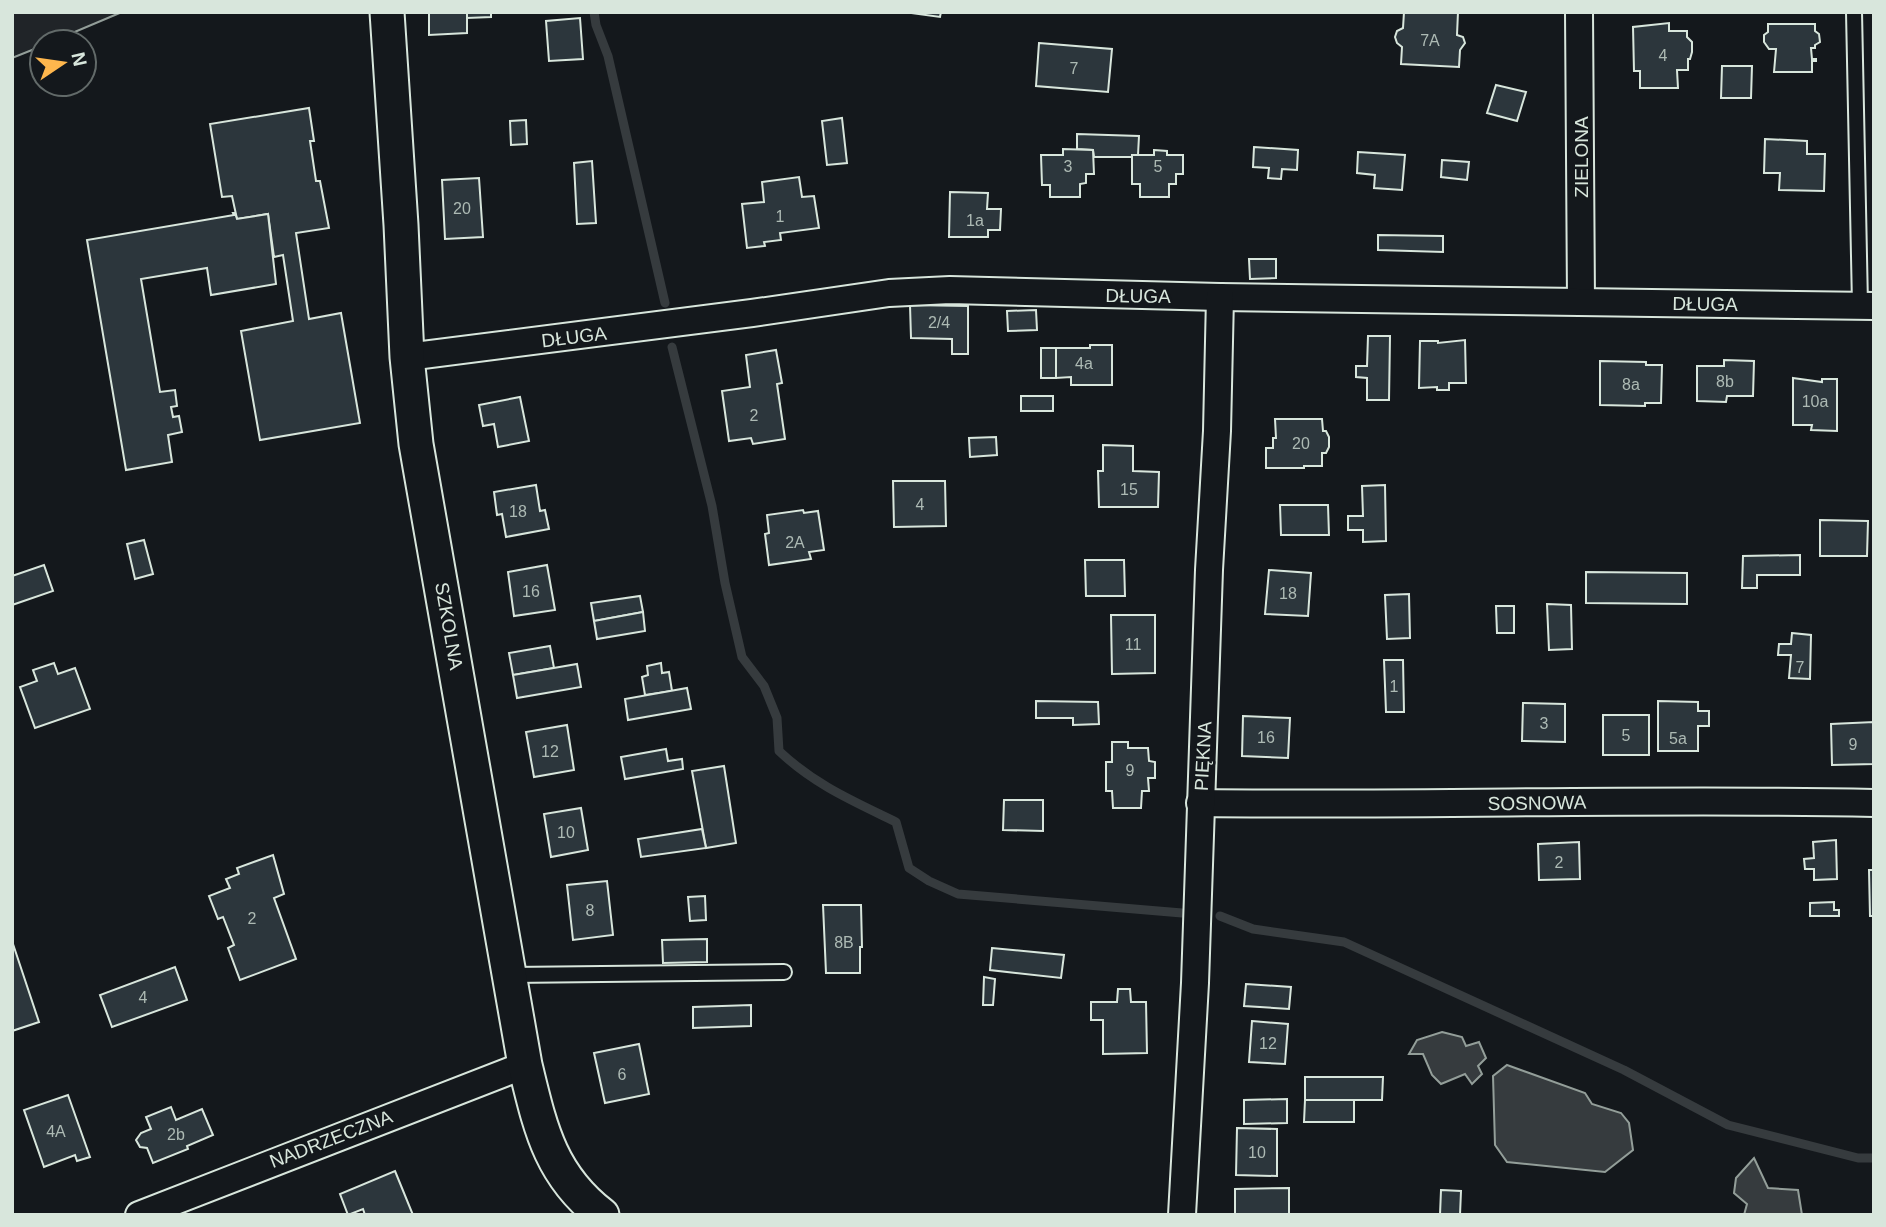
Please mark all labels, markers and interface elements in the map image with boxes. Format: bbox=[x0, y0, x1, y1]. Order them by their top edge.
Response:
north arrow bbox=[28, 28, 98, 98]
house number: 7A bbox=[1420, 32, 1440, 49]
house number: 4 bbox=[1659, 47, 1668, 64]
text: N bbox=[67, 50, 91, 68]
house number: 7 bbox=[1070, 60, 1079, 77]
street label: ZIELONA bbox=[1571, 116, 1592, 198]
house number: 3 bbox=[1064, 158, 1073, 175]
house number: 5 bbox=[1154, 158, 1163, 175]
house number: 20 bbox=[453, 200, 471, 217]
house number: 1 bbox=[776, 208, 785, 225]
house number: 1a bbox=[966, 212, 984, 229]
street label: DŁUGA bbox=[1105, 285, 1171, 307]
street label: DŁUGA bbox=[1672, 293, 1738, 315]
house number: 2/4 bbox=[928, 314, 950, 331]
street label: DŁUGA bbox=[540, 323, 608, 351]
house number: 4a bbox=[1075, 355, 1093, 372]
house number: 8b bbox=[1716, 373, 1734, 390]
house number: 8a bbox=[1622, 376, 1640, 393]
house number: 10a bbox=[1802, 393, 1828, 410]
house number: 2 bbox=[750, 407, 759, 424]
house number: 20 bbox=[1292, 435, 1310, 452]
house number: 15 bbox=[1120, 481, 1138, 498]
house number: 4 bbox=[916, 496, 925, 513]
house number: 18 bbox=[509, 503, 527, 520]
house number: 2A bbox=[785, 534, 805, 551]
street label: SZKOLNA bbox=[431, 580, 467, 672]
house number: 16 bbox=[522, 583, 540, 600]
house number: 18 bbox=[1279, 585, 1297, 602]
house number: 11 bbox=[1125, 636, 1141, 653]
house number: 7 bbox=[1796, 659, 1805, 676]
house number: 1 bbox=[1390, 678, 1399, 695]
house number: 3 bbox=[1540, 715, 1549, 732]
street label: PIĘKNA bbox=[1191, 720, 1215, 791]
house number: 5 bbox=[1622, 727, 1631, 744]
house number: 16 bbox=[1257, 729, 1275, 746]
house number: 5a bbox=[1669, 730, 1687, 747]
house number: 9 bbox=[1849, 736, 1858, 753]
house number: 12 bbox=[541, 743, 559, 760]
house number: 9 bbox=[1126, 762, 1135, 779]
street label: SOSNOWA bbox=[1488, 792, 1587, 814]
house number: 10 bbox=[557, 824, 575, 841]
house number: 2 bbox=[1555, 854, 1564, 871]
house number: 8 bbox=[586, 902, 595, 919]
house number: 2 bbox=[248, 910, 257, 927]
house number: 8B bbox=[834, 934, 854, 951]
house number: 4 bbox=[139, 989, 148, 1006]
house number: 12 bbox=[1259, 1035, 1277, 1052]
house number: 6 bbox=[618, 1066, 627, 1083]
street label: NADRZECZNA bbox=[267, 1106, 396, 1172]
house number: 4A bbox=[46, 1123, 66, 1140]
house number: 2b bbox=[167, 1126, 185, 1143]
house number: 10 bbox=[1248, 1144, 1266, 1161]

